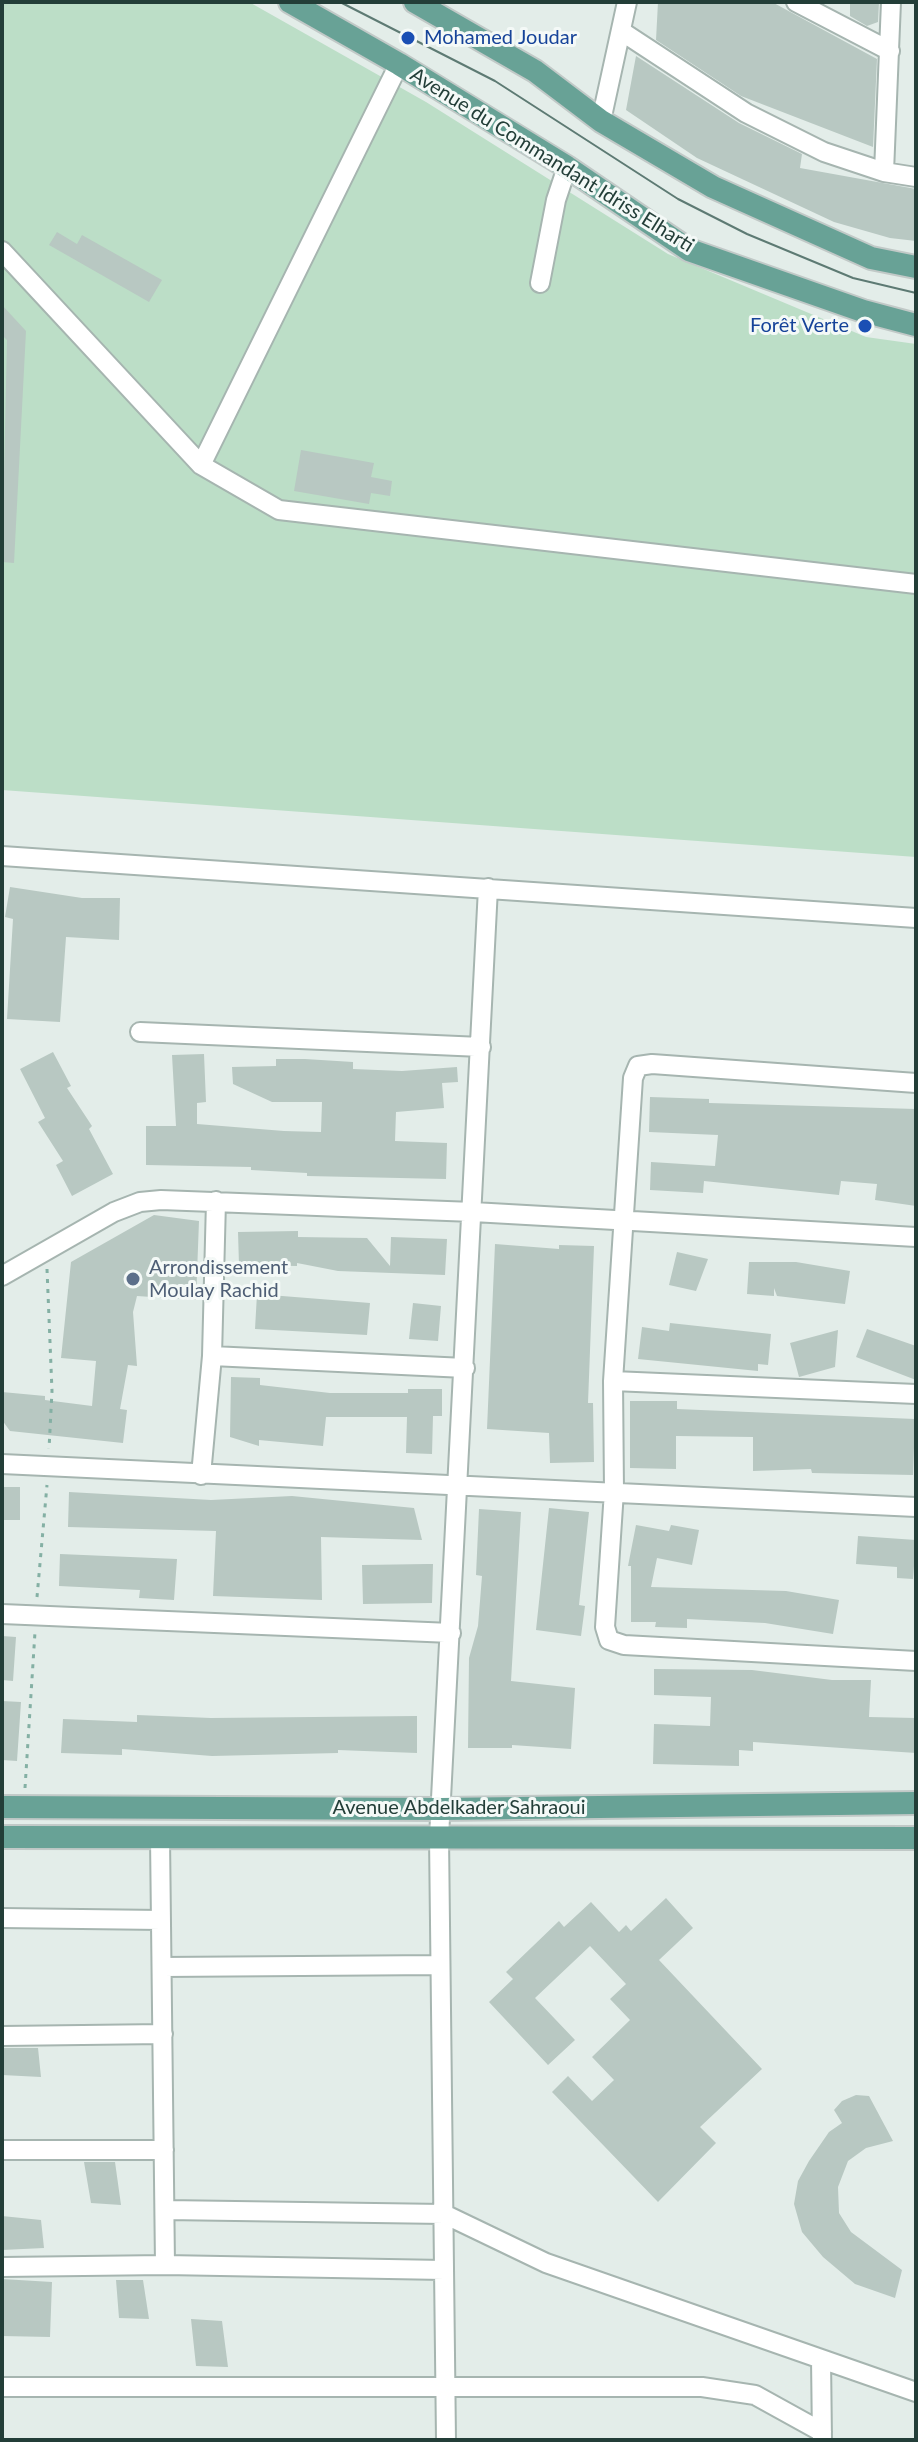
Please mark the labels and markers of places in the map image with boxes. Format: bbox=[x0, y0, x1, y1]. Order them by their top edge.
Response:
place label: Mohamed Joudar bbox=[424, 26, 577, 50]
marker: Mohamed Joudar bbox=[399, 29, 417, 47]
place label: Forêt Verte bbox=[750, 314, 849, 338]
marker: Forêt Verte bbox=[856, 317, 874, 335]
place label: Arrondissement Moulay Rachid bbox=[149, 1256, 288, 1303]
marker: Arrondissement Moulay Rachid bbox=[124, 1270, 142, 1288]

